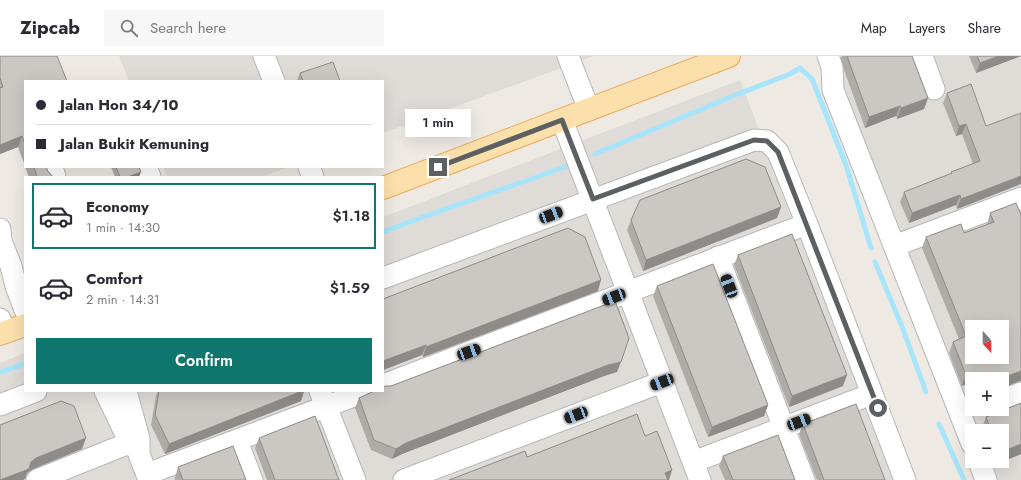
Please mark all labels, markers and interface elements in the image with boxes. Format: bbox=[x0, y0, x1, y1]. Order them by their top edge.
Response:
search box bbox=[104, 10, 384, 46]
text: Zipcab bbox=[20, 14, 80, 41]
icon: search bbox=[118, 17, 140, 39]
text: Search here bbox=[150, 17, 226, 39]
text: Map bbox=[861, 18, 887, 38]
text: Layers bbox=[909, 18, 945, 38]
text: Share bbox=[967, 18, 1001, 38]
text: Jalan Hon 34/10 bbox=[60, 94, 179, 116]
callout: 1 min bbox=[405, 109, 471, 137]
text: 1 min bbox=[422, 113, 454, 132]
text: Jalan Bukit Kemuning bbox=[60, 133, 209, 155]
route end bbox=[429, 158, 447, 176]
text: Economy bbox=[86, 196, 149, 218]
icon: car bbox=[38, 198, 74, 234]
text: $1.18 bbox=[332, 205, 370, 227]
car bbox=[538, 205, 564, 225]
text: 1 min · 14:30 bbox=[86, 218, 160, 237]
text: Comfort bbox=[86, 268, 143, 290]
icon: car bbox=[38, 270, 74, 306]
car bbox=[719, 273, 739, 299]
text: $1.59 bbox=[330, 277, 370, 299]
car bbox=[601, 287, 627, 307]
text: 2 min · 14:31 bbox=[86, 290, 160, 309]
north arrow bbox=[965, 320, 1009, 364]
map controls bbox=[965, 320, 1009, 468]
button: Confirm bbox=[36, 338, 372, 384]
car bbox=[456, 342, 482, 362]
car bbox=[649, 372, 675, 392]
button: + bbox=[965, 372, 1009, 416]
route start bbox=[869, 399, 887, 417]
car bbox=[563, 405, 589, 425]
car bbox=[786, 412, 812, 432]
button: − bbox=[965, 424, 1009, 468]

